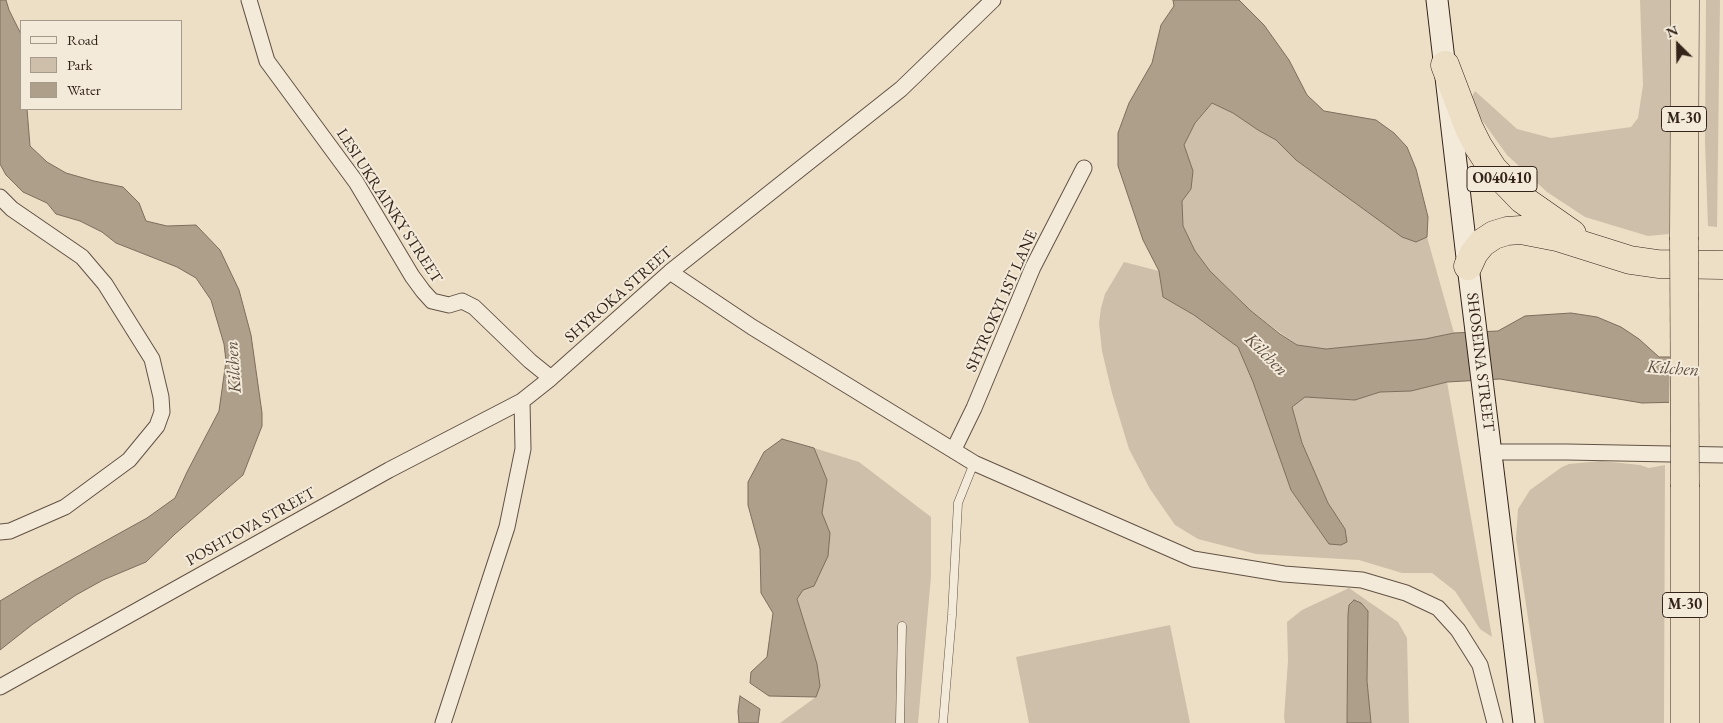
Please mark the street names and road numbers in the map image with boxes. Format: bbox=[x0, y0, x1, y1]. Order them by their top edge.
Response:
road number: М-30 bbox=[1662, 106, 1706, 132]
street label: LESI UKRAINKY STREET bbox=[332, 125, 446, 287]
road number: О040410 bbox=[1467, 166, 1537, 192]
street label: SHYROKYI 1ST LANE bbox=[962, 227, 1042, 375]
street label: SHYROKA STREET bbox=[561, 243, 677, 347]
street label: SHOSEINA STREET bbox=[1462, 291, 1498, 433]
street label: POSHTOVA STREET bbox=[183, 484, 319, 570]
road number: М-30 bbox=[1662, 592, 1708, 618]

